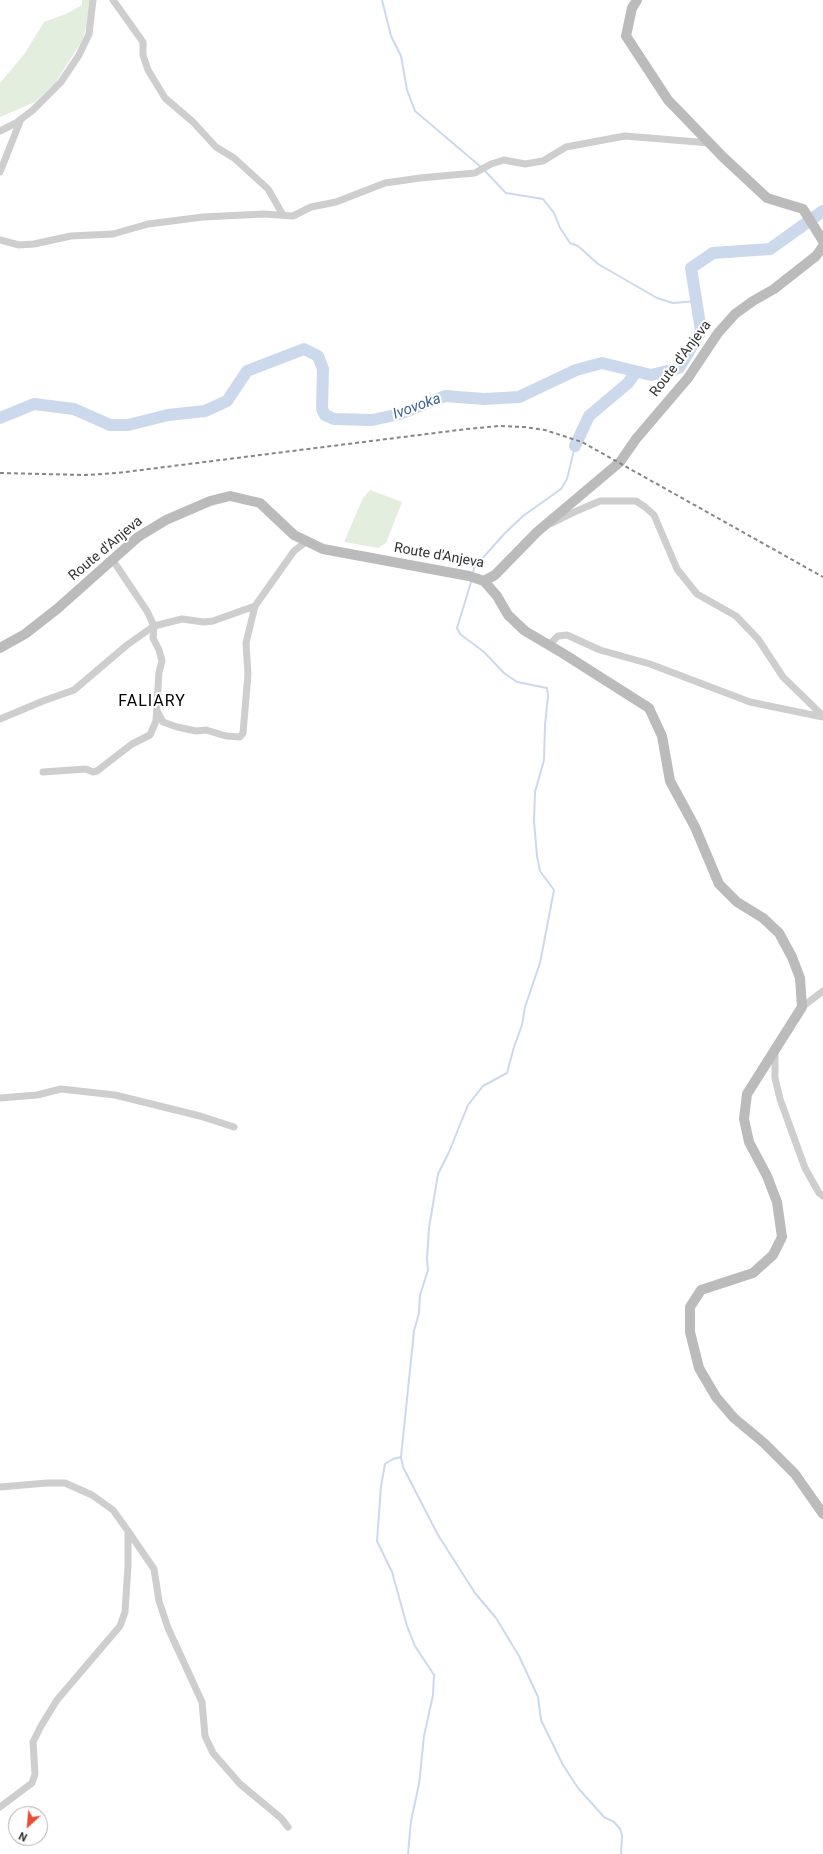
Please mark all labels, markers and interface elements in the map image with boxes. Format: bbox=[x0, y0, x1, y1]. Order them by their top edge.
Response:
street label: Route d'Anjeva bbox=[647, 318, 715, 400]
water label: Ivovoka bbox=[391, 390, 443, 424]
street label: Route d'Anjeva bbox=[66, 513, 146, 585]
street label: Route d'Anjeva bbox=[393, 540, 485, 572]
district label: FALIARY bbox=[118, 692, 186, 712]
north arrow bbox=[8, 1806, 48, 1846]
text: N bbox=[17, 1829, 29, 1844]

